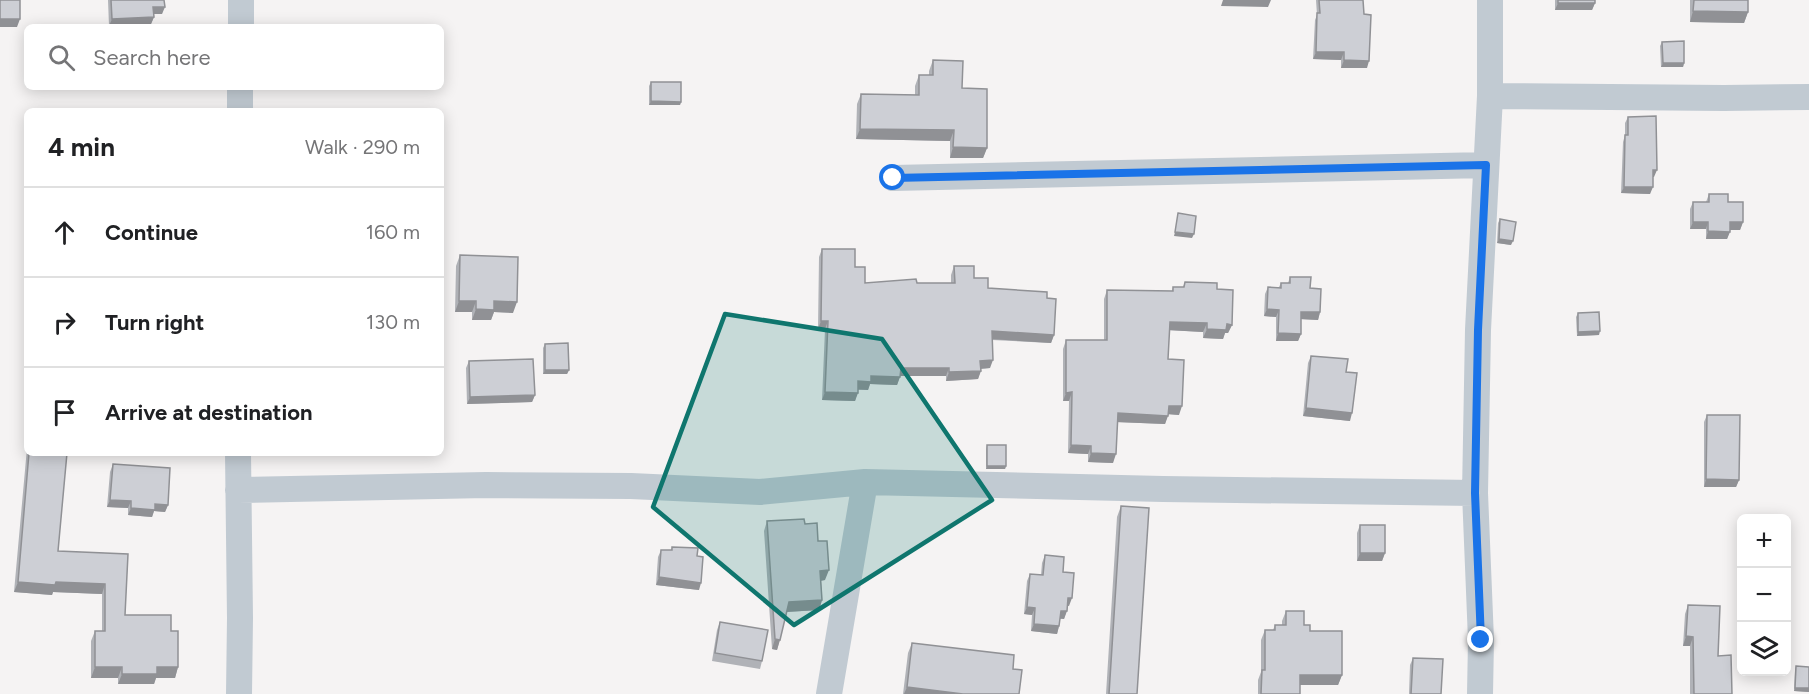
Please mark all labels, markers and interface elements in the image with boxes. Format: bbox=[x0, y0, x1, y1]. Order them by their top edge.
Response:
search box bbox=[24, 24, 444, 90]
icon: search bbox=[45, 41, 78, 74]
text: Search here bbox=[93, 44, 211, 71]
text: 4 min bbox=[48, 131, 115, 163]
text: Walk · 290 m bbox=[305, 135, 420, 159]
route start bbox=[879, 164, 905, 190]
icon: ahead bbox=[48, 216, 81, 249]
text: Continue bbox=[105, 219, 198, 246]
text: 160 m bbox=[366, 220, 420, 244]
icon: right bbox=[48, 306, 81, 339]
text: Turn right bbox=[105, 309, 204, 336]
text: 130 m bbox=[366, 310, 420, 334]
icon: arrive bbox=[48, 396, 81, 429]
text: Arrive at destination bbox=[105, 399, 313, 426]
map controls bbox=[1737, 514, 1791, 676]
button: + bbox=[1737, 514, 1791, 568]
button: − bbox=[1737, 568, 1791, 622]
button: layers bbox=[1737, 622, 1791, 676]
route end bbox=[1467, 626, 1493, 652]

